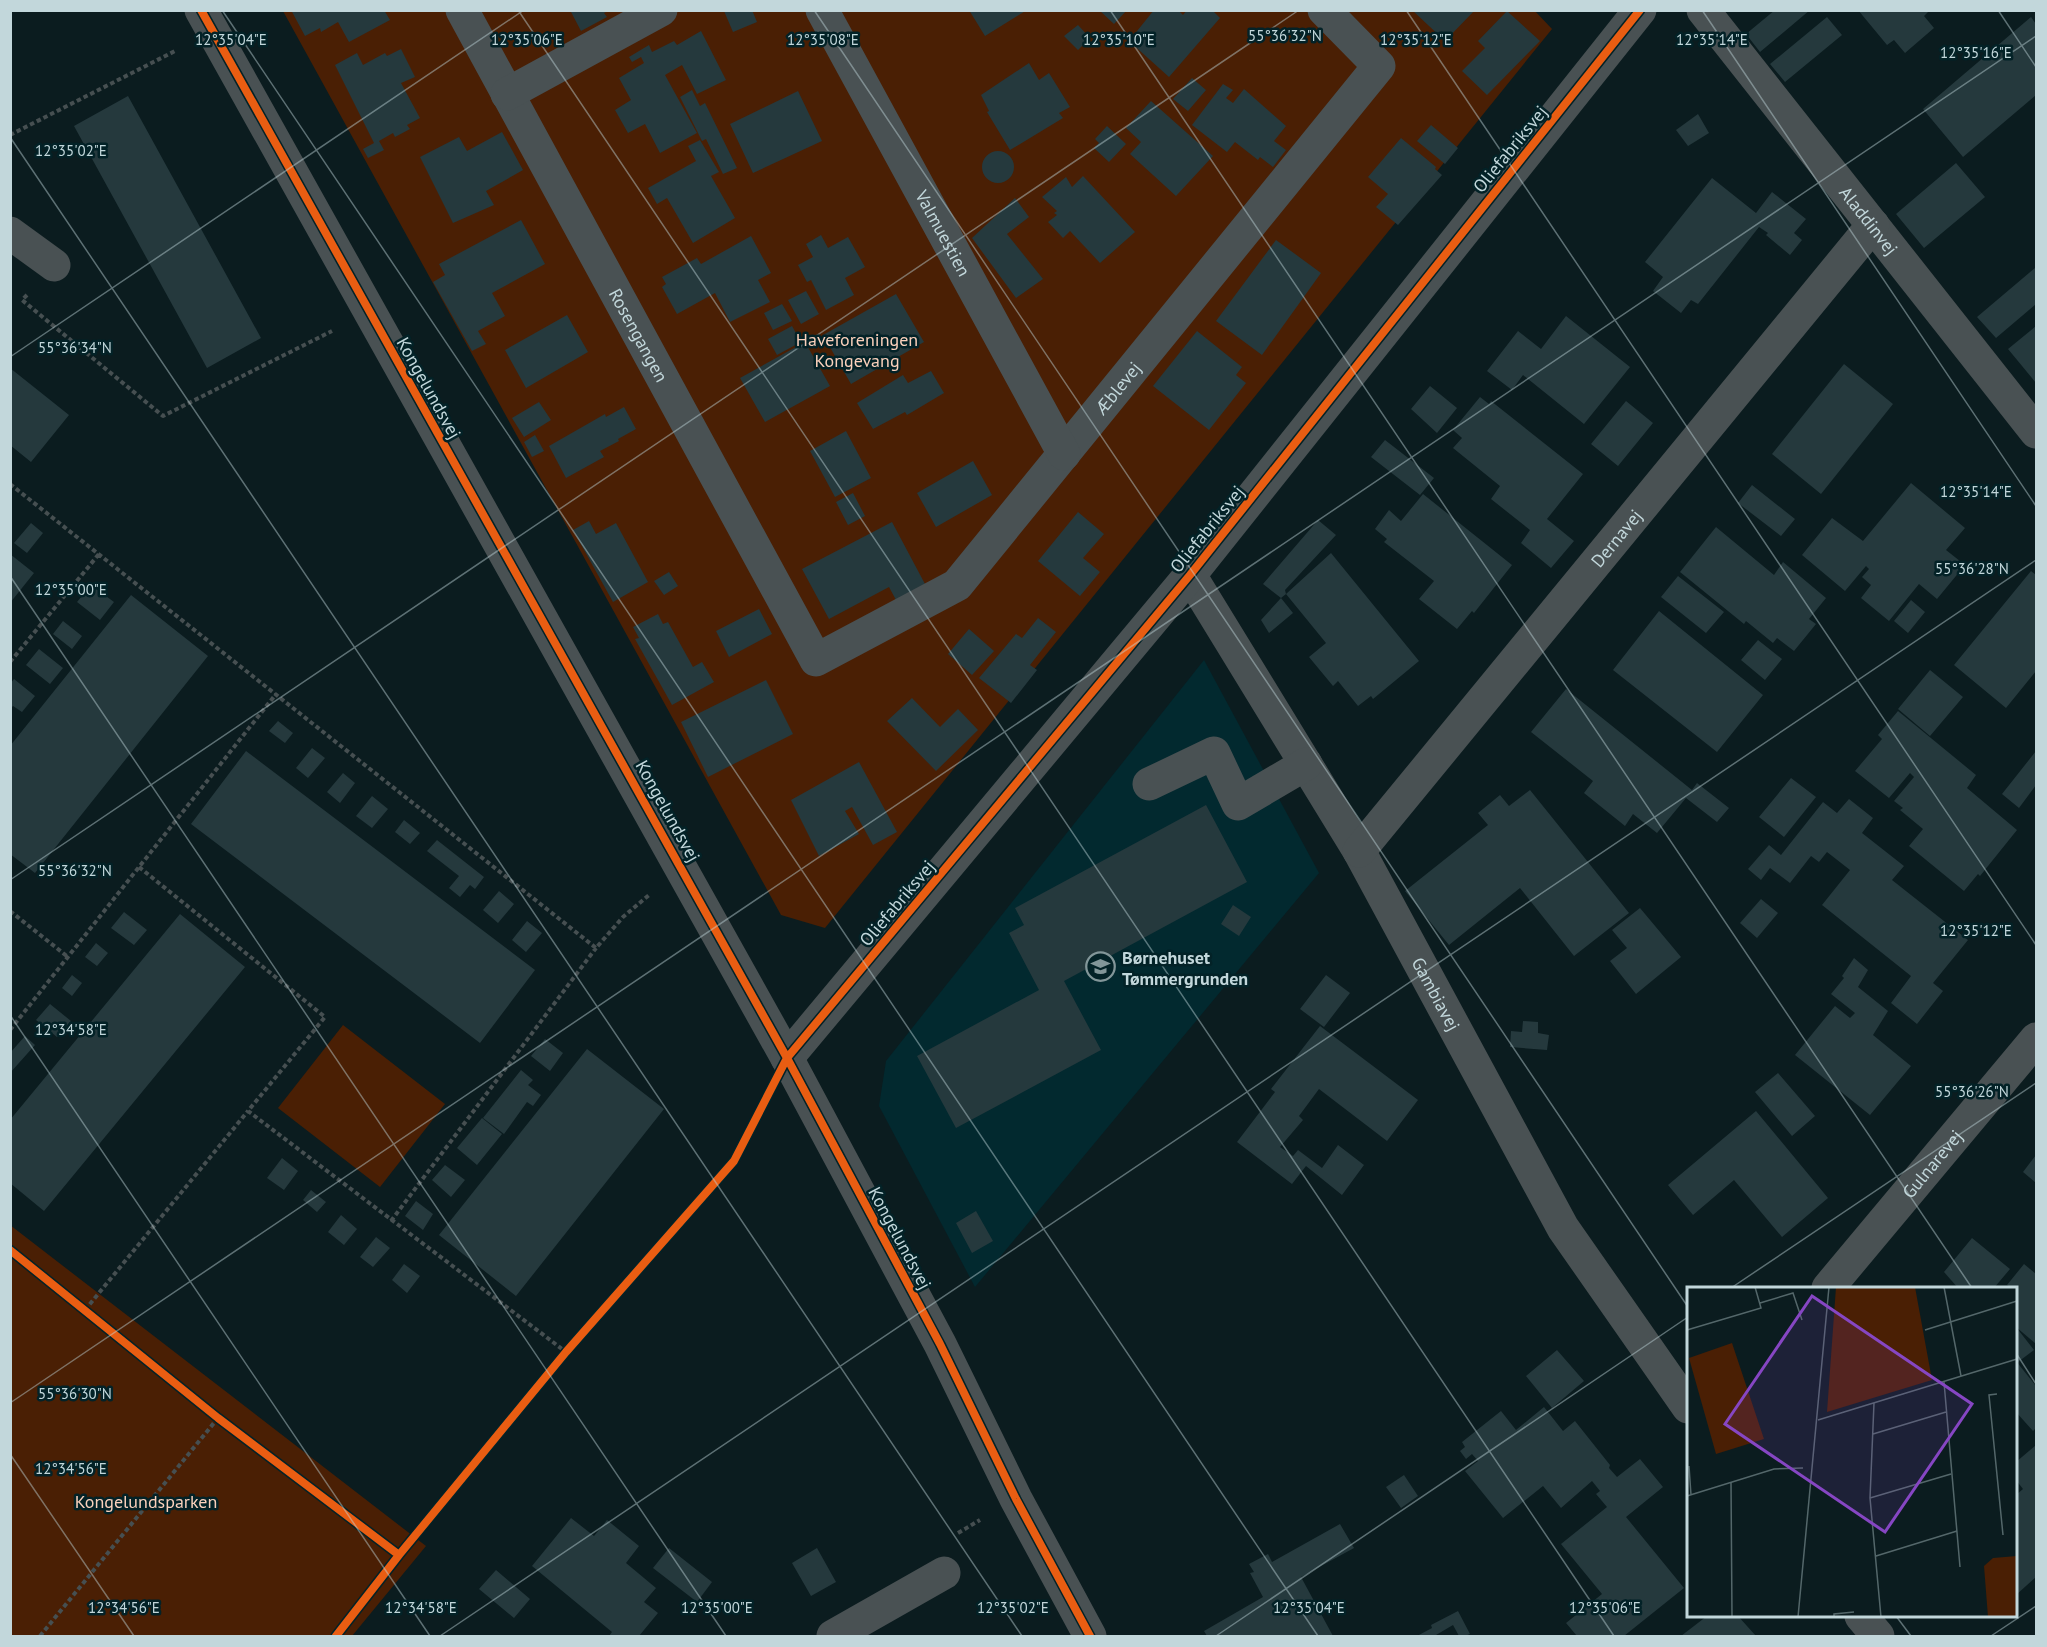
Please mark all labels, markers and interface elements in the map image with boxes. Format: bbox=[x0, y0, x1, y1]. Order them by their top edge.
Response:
text: 55°36'32"N bbox=[1248, 26, 1322, 45]
text: 12°35'04"E bbox=[195, 30, 267, 49]
text: 12°35'06"E bbox=[491, 30, 563, 49]
text: 12°35'08"E bbox=[787, 30, 859, 49]
text: 12°35'10"E bbox=[1083, 30, 1155, 49]
text: 12°35'12"E bbox=[1380, 30, 1452, 49]
text: 12°35'14"E bbox=[1676, 30, 1748, 49]
text: 12°35'16"E bbox=[1940, 43, 2012, 62]
street label: Oliefabriksvej bbox=[1468, 101, 1552, 197]
text: 12°35'02"E bbox=[35, 141, 107, 160]
street label: Aladdinvej bbox=[1835, 181, 1903, 259]
street label: Valmuestien bbox=[910, 185, 976, 280]
street label: Rosengangen bbox=[604, 284, 674, 386]
park label: Haveforeningen Kongevang bbox=[796, 328, 918, 372]
street label: Kongelundsvej bbox=[392, 333, 466, 443]
text: 55°36'34"N bbox=[38, 338, 112, 357]
street label: Æblevej bbox=[1088, 357, 1146, 420]
street label: Oliefabriksvej bbox=[1165, 481, 1249, 577]
text: 12°35'14"E bbox=[1940, 482, 2012, 501]
street label: Dernavej bbox=[1585, 504, 1647, 572]
text: 55°36'28"N bbox=[1935, 559, 2009, 578]
text: 12°35'00"E bbox=[35, 580, 107, 599]
street label: Kongelundsvej bbox=[631, 756, 705, 866]
street label: Oliefabriksvej bbox=[854, 855, 940, 951]
text: 55°36'32"N bbox=[38, 861, 112, 880]
text: 12°35'12"E bbox=[1940, 921, 2012, 940]
place label: Børnehuset Tømmergrunden bbox=[1122, 946, 1248, 990]
school or university icon: Børnehuset Tømmergrunden bbox=[1085, 951, 1117, 983]
street label: Gambiavej bbox=[1407, 953, 1466, 1035]
text: 12°34'58"E bbox=[35, 1020, 107, 1039]
text: 55°36'26"N bbox=[1935, 1082, 2009, 1101]
street label: Gulnarevej bbox=[1897, 1125, 1967, 1203]
street label: Kongelundsvej bbox=[863, 1183, 937, 1293]
inset map bbox=[1687, 1287, 2017, 1617]
text: 55°36'30"N bbox=[38, 1384, 112, 1403]
text: 12°34'56"E bbox=[35, 1459, 107, 1478]
park label: Kongelundsparken bbox=[75, 1490, 217, 1513]
text: 12°34'56"E bbox=[88, 1598, 160, 1617]
text: 12°34'58"E bbox=[385, 1598, 457, 1617]
text: 12°35'00"E bbox=[681, 1598, 753, 1617]
text: 12°35'02"E bbox=[977, 1598, 1049, 1617]
text: 12°35'04"E bbox=[1273, 1598, 1345, 1617]
text: 12°35'06"E bbox=[1569, 1598, 1641, 1617]

